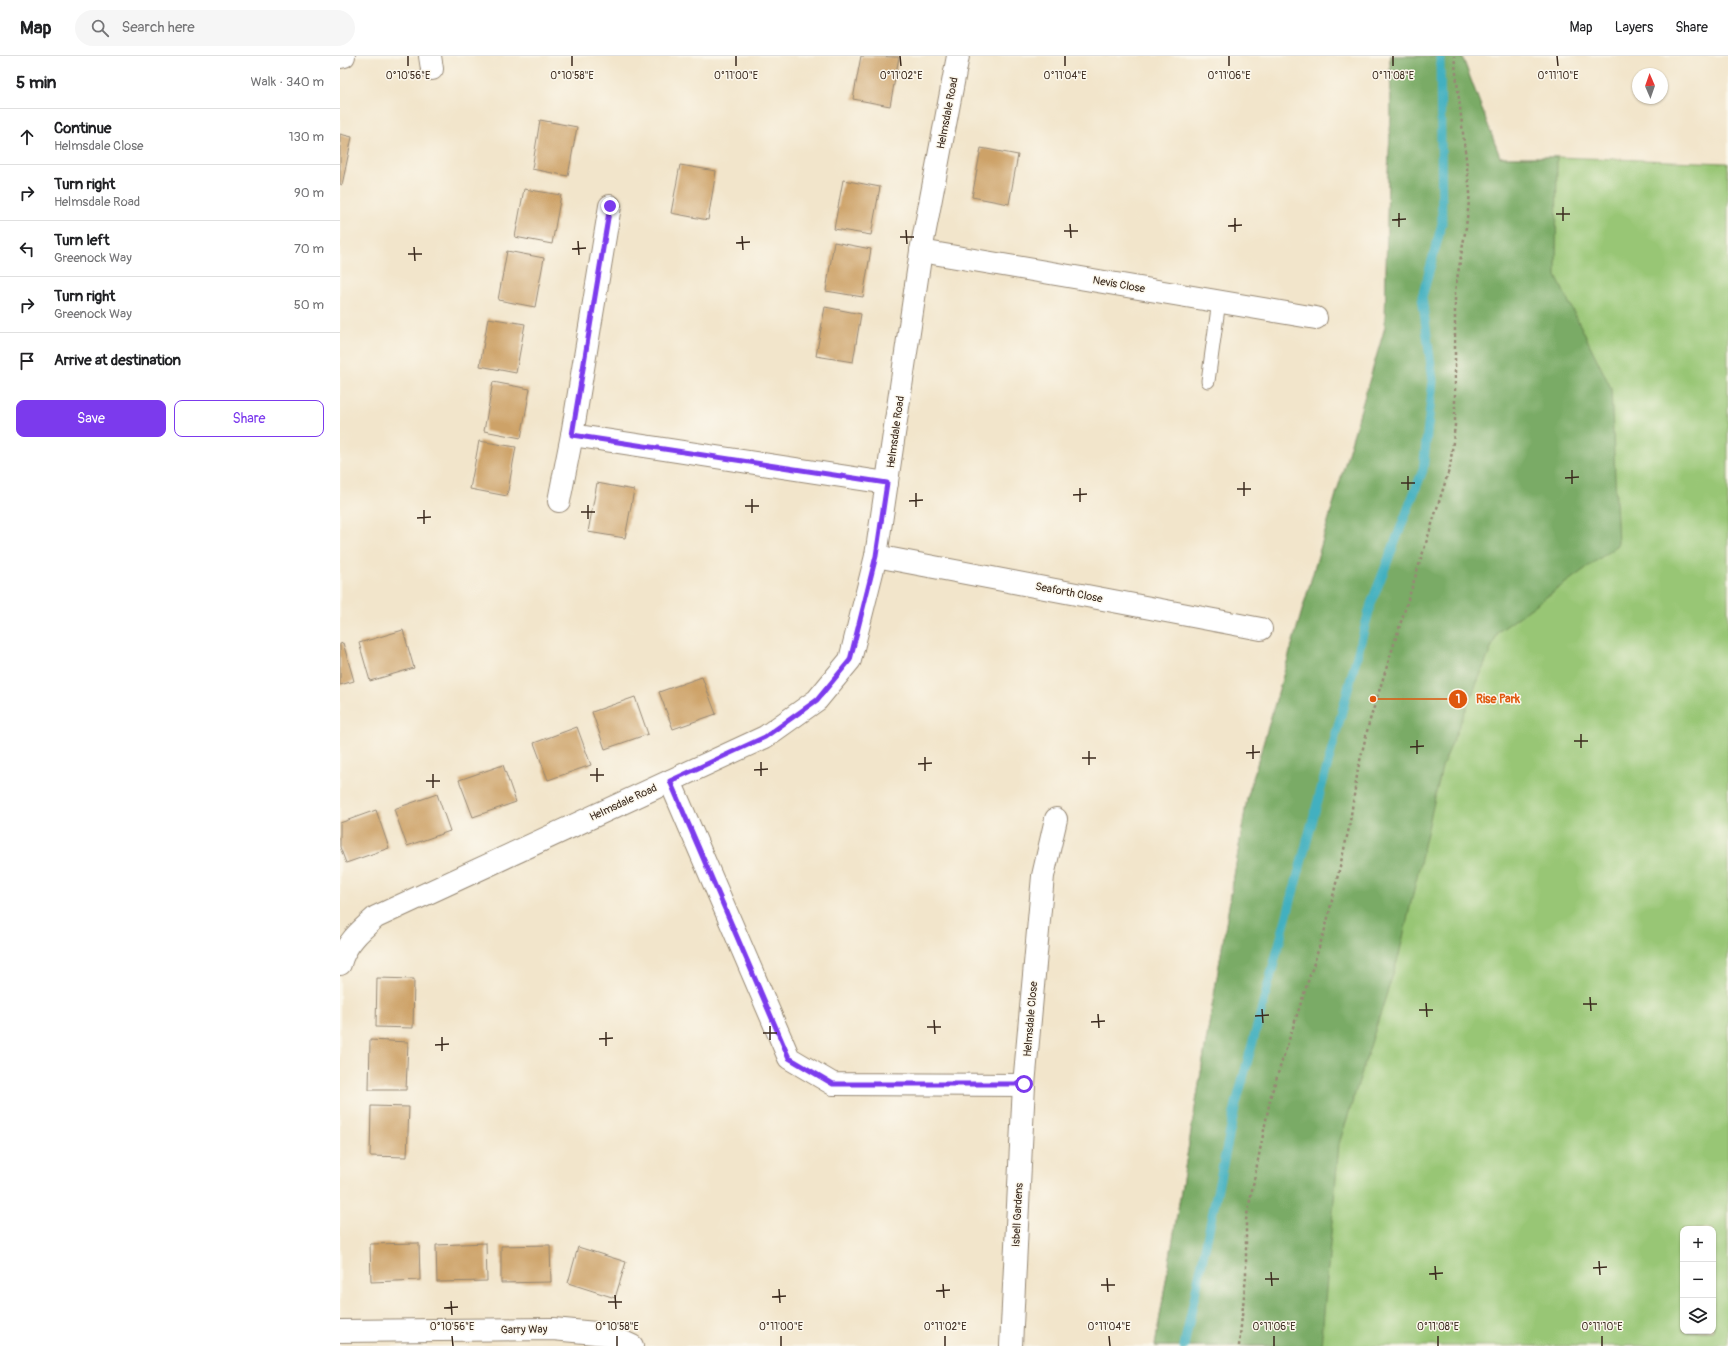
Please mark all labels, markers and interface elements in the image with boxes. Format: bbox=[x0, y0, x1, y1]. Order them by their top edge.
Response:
search box bbox=[75, 10, 355, 46]
text: Map bbox=[20, 16, 51, 40]
icon: search bbox=[89, 17, 111, 39]
text: Search here bbox=[121, 18, 195, 37]
text: Map bbox=[1570, 19, 1593, 36]
text: Layers bbox=[1615, 19, 1653, 36]
text: Share bbox=[1675, 19, 1708, 36]
north arrow bbox=[1632, 68, 1668, 104]
text: 0°10'56"E bbox=[386, 70, 430, 82]
text: 0°10'58"E bbox=[550, 70, 594, 82]
text: 0°11'00"E bbox=[714, 70, 758, 82]
text: 0°11'02"E bbox=[880, 70, 922, 82]
text: 0°11'04"E bbox=[1044, 70, 1086, 82]
text: 0°11'06"E bbox=[1208, 70, 1250, 82]
text: 0°11'08"E bbox=[1372, 70, 1414, 82]
text: 0°11'10"E bbox=[1537, 70, 1579, 82]
text: 5 min bbox=[16, 72, 56, 93]
text: Walk · 340 m bbox=[250, 74, 324, 90]
street label: Helmsdale Road bbox=[934, 76, 961, 150]
text: Continue bbox=[54, 119, 112, 138]
icon: ahead bbox=[16, 126, 38, 148]
text: 130 m bbox=[288, 129, 324, 145]
text: Helmsdale Close bbox=[54, 138, 143, 154]
text: Turn right bbox=[54, 175, 115, 194]
icon: right bbox=[16, 182, 38, 204]
text: 90 m bbox=[294, 185, 324, 201]
text: Helmsdale Road bbox=[54, 194, 140, 210]
route end bbox=[601, 197, 619, 215]
text: Turn left bbox=[54, 231, 110, 250]
icon: left bbox=[16, 238, 38, 260]
text: 70 m bbox=[294, 241, 324, 257]
text: Greenock Way bbox=[54, 250, 132, 266]
street label: Nevis Close bbox=[1092, 274, 1147, 296]
text: Turn right bbox=[54, 287, 115, 306]
icon: right bbox=[16, 294, 38, 316]
text: 50 m bbox=[294, 297, 324, 313]
text: Greenock Way bbox=[54, 306, 132, 322]
icon: arrive bbox=[16, 350, 38, 372]
text: Arrive at destination bbox=[54, 351, 181, 370]
street label: Helmsdale Road bbox=[884, 395, 907, 469]
button: Save bbox=[16, 400, 166, 437]
button: Share bbox=[174, 400, 324, 437]
street label: Seaforth Close bbox=[1034, 580, 1104, 605]
callout: Rise Park bbox=[1448, 687, 1528, 711]
text: 1 bbox=[1456, 692, 1460, 707]
text: Rise Park bbox=[1476, 692, 1521, 707]
street label: Helmsdale Road bbox=[587, 781, 659, 824]
street label: Helmsdale Close bbox=[1021, 980, 1040, 1057]
route start bbox=[1015, 1075, 1033, 1093]
street label: Isbell Gardens bbox=[1009, 1183, 1026, 1247]
map controls bbox=[1680, 1226, 1716, 1334]
button: + bbox=[1680, 1226, 1716, 1262]
button: − bbox=[1680, 1262, 1716, 1298]
button: layers bbox=[1680, 1298, 1716, 1334]
text: 0°10'56"E bbox=[430, 1321, 474, 1333]
text: 0°10'58"E bbox=[595, 1321, 639, 1333]
text: 0°11'00"E bbox=[759, 1321, 803, 1333]
text: 0°11'02"E bbox=[924, 1321, 966, 1333]
text: 0°11'04"E bbox=[1088, 1321, 1130, 1333]
text: 0°11'06"E bbox=[1253, 1321, 1295, 1333]
text: 0°11'08"E bbox=[1417, 1321, 1459, 1333]
text: 0°11'10"E bbox=[1581, 1321, 1623, 1333]
street label: Garry Way bbox=[501, 1323, 548, 1336]

